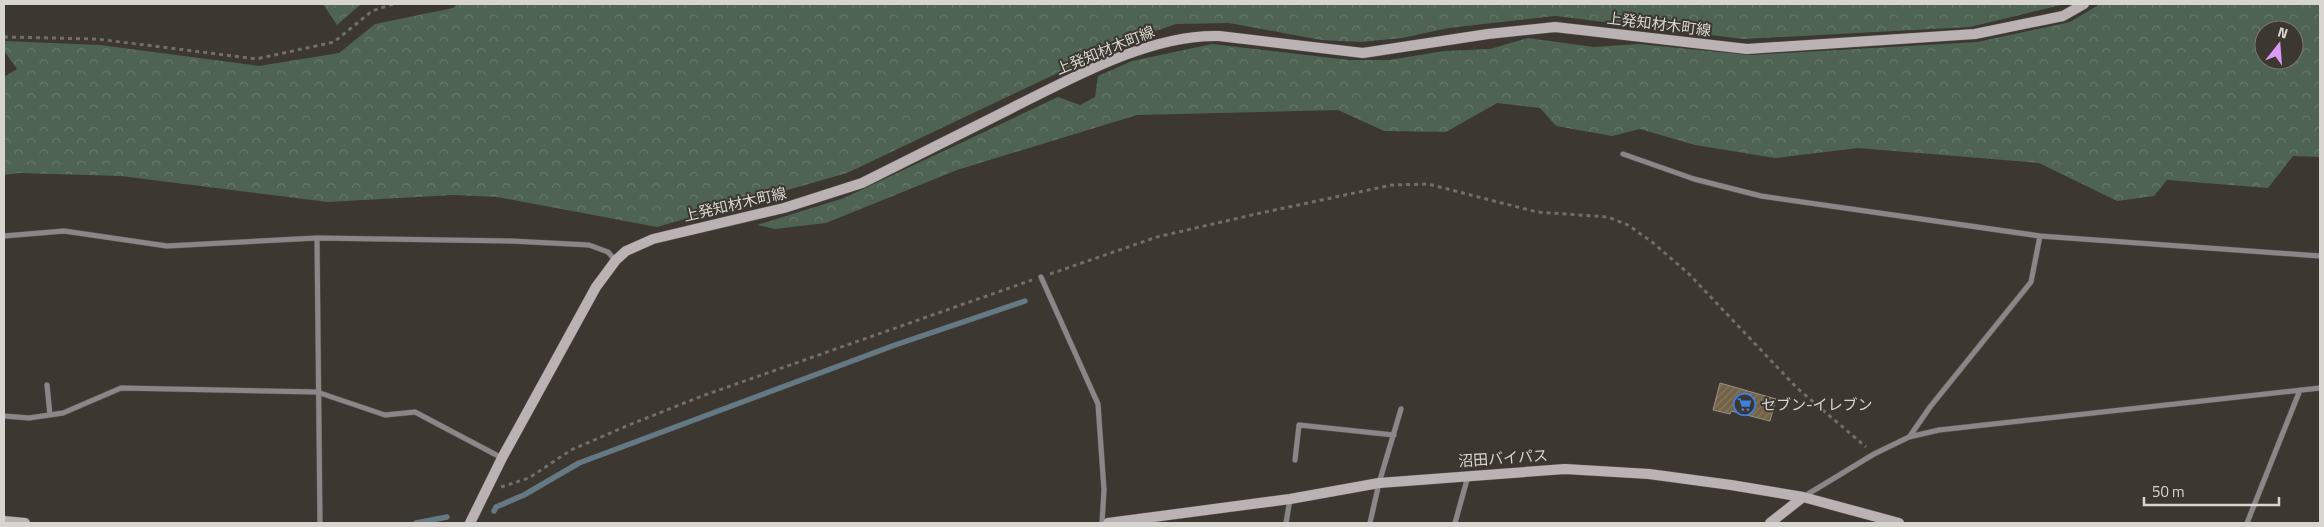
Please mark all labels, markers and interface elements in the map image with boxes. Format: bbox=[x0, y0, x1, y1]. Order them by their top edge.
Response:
street label: 上発知材木町線 bbox=[1605, 6, 1713, 42]
street label: 上発知材木町線 bbox=[1052, 20, 1158, 80]
north arrow bbox=[2254, 20, 2304, 70]
text: N bbox=[2275, 21, 2291, 44]
street label: 上発知材木町線 bbox=[681, 181, 789, 227]
supermarket icon: セブン-イレブン bbox=[1733, 392, 1757, 416]
place label: セブン-イレブン bbox=[1761, 393, 1873, 416]
street label: 沼田バイパス bbox=[1457, 443, 1549, 473]
scale bar bbox=[2144, 474, 2279, 506]
text: 50 m bbox=[2152, 480, 2185, 503]

